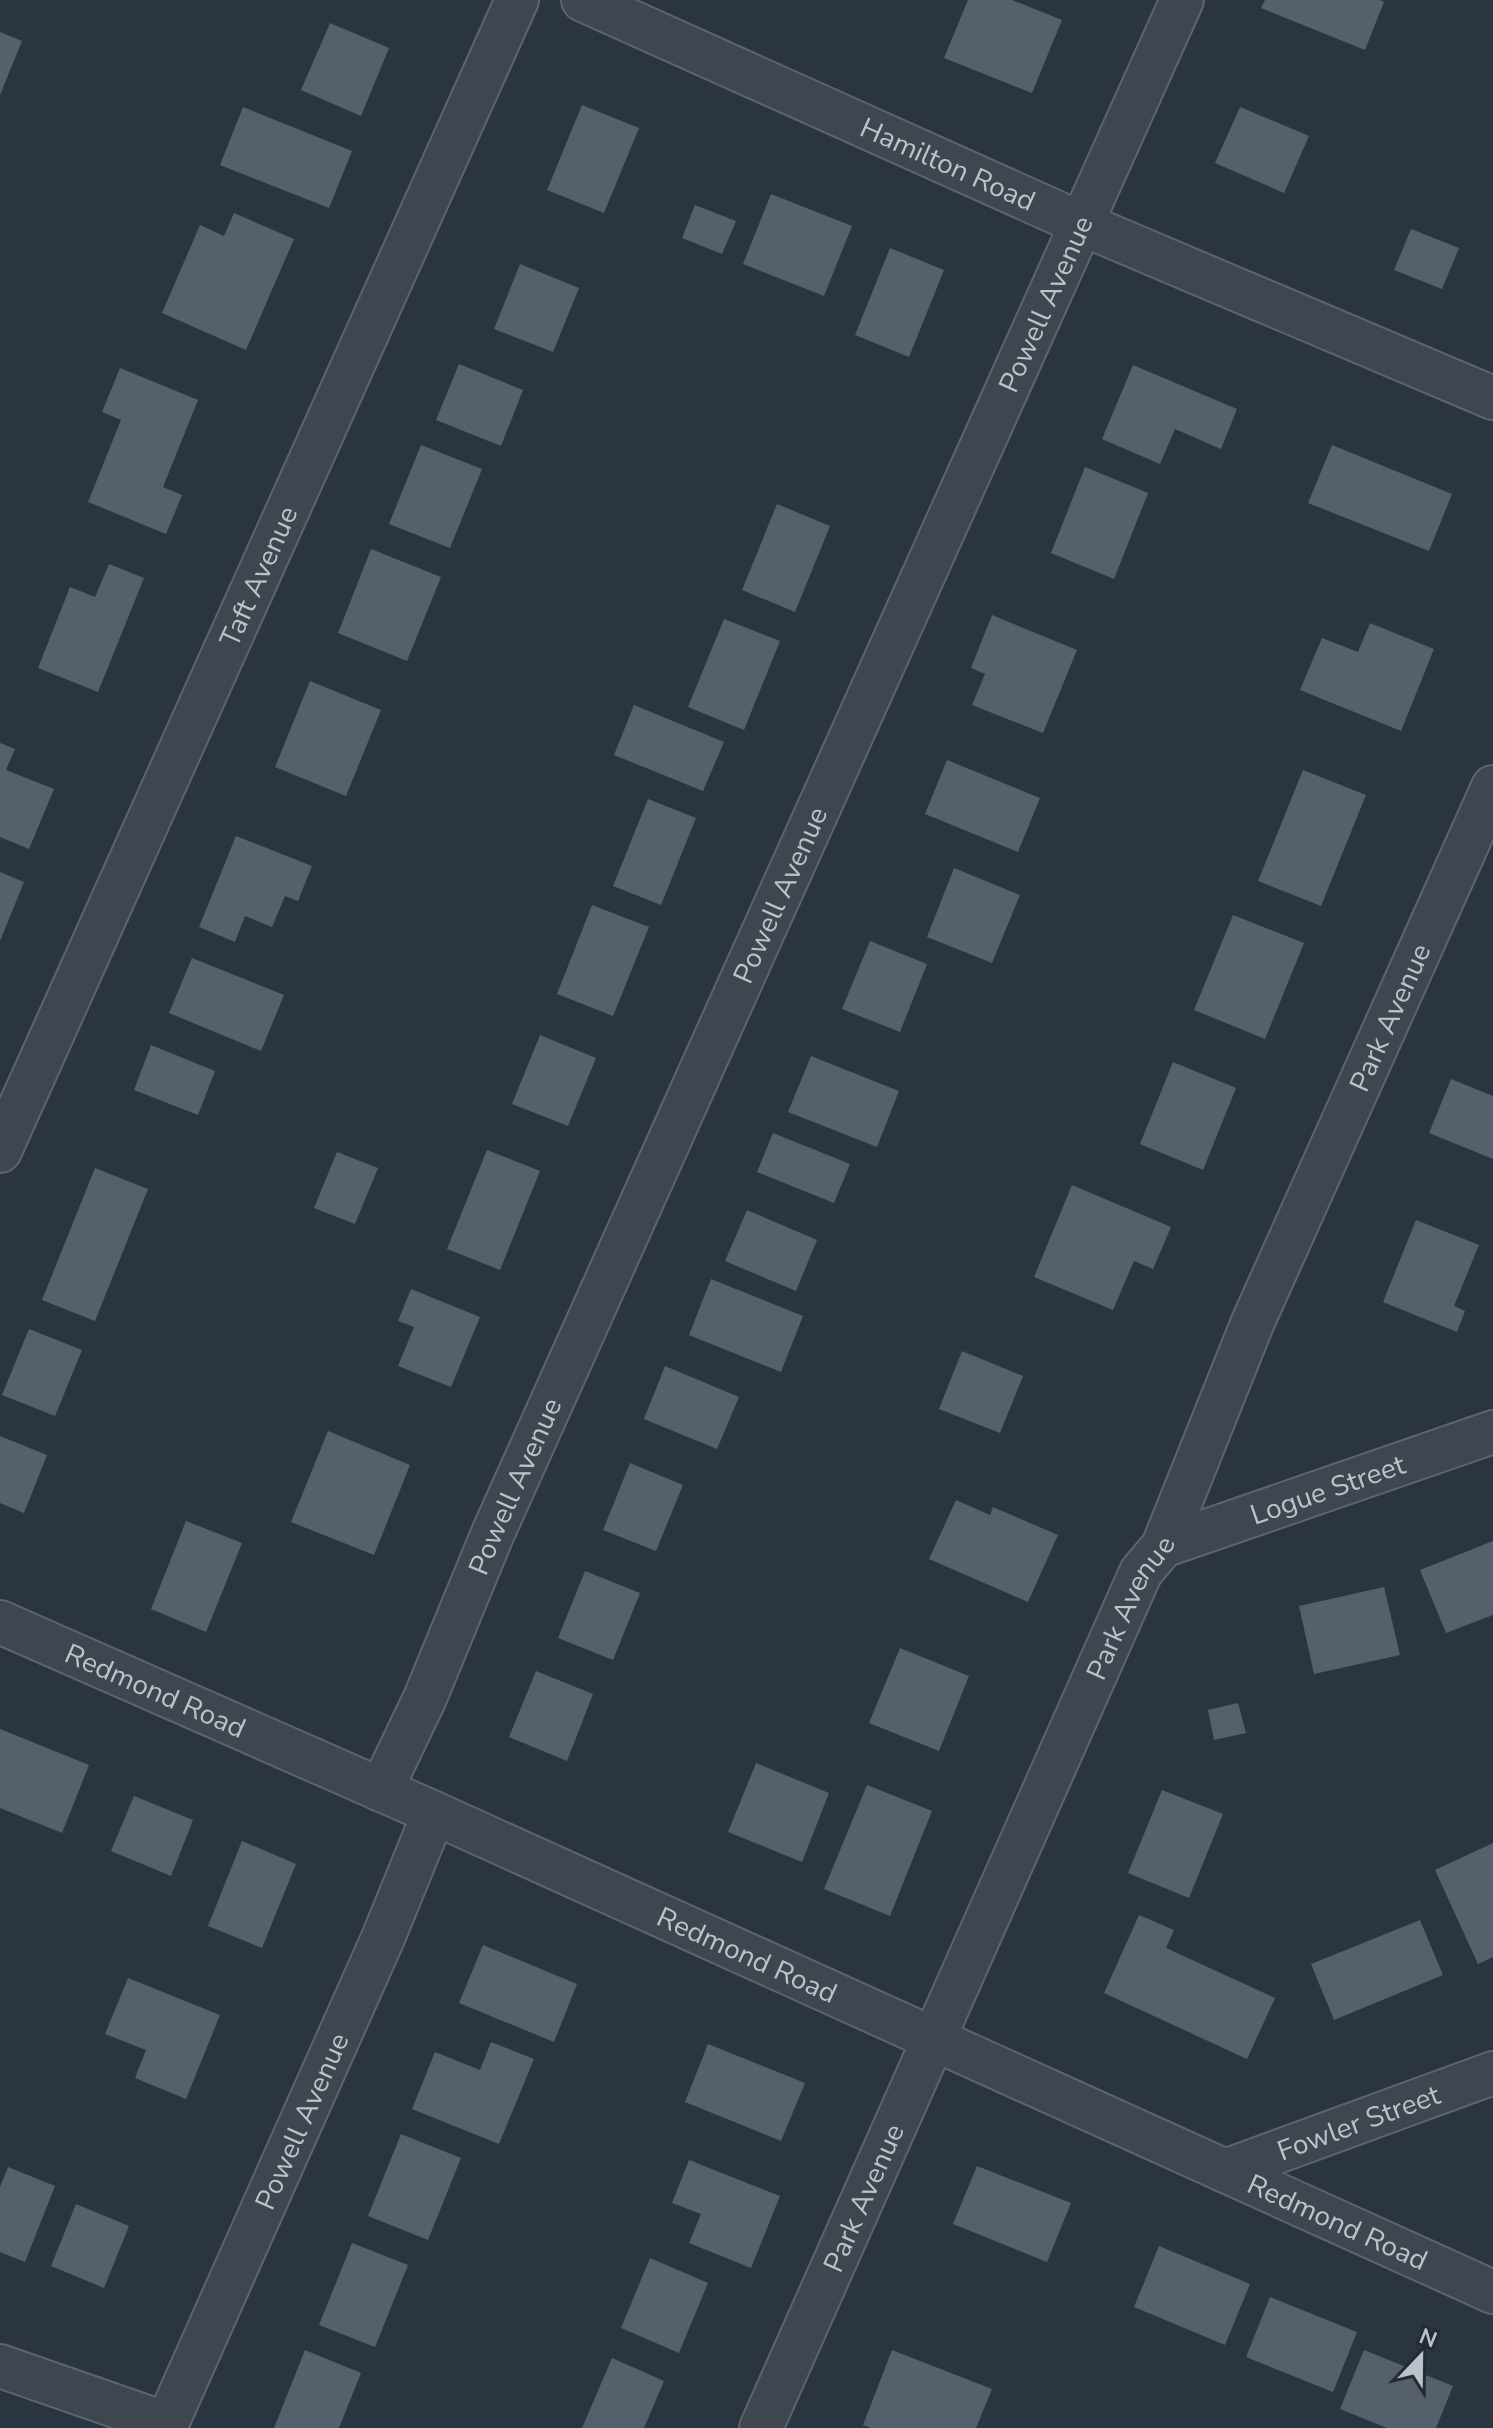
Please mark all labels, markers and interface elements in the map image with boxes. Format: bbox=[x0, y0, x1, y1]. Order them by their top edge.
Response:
street label: Hamilton Road bbox=[854, 109, 1041, 221]
street label: Powell Avenue bbox=[990, 210, 1103, 399]
street label: Taft Avenue bbox=[211, 500, 307, 653]
street label: Powell Avenue bbox=[724, 801, 837, 990]
street label: Park Avenue bbox=[1341, 938, 1440, 1098]
street label: Powell Avenue bbox=[460, 1392, 571, 1581]
street label: Logue Street bbox=[1245, 1446, 1410, 1534]
street label: Park Avenue bbox=[1078, 1531, 1185, 1686]
street label: Redmond Road bbox=[59, 1635, 252, 1748]
street label: Redmond Road bbox=[651, 1898, 843, 2013]
street label: Powell Avenue bbox=[247, 2027, 358, 2216]
street label: Fowler Street bbox=[1272, 2076, 1445, 2170]
street label: Park Avenue bbox=[815, 2118, 914, 2278]
street label: Redmond Road bbox=[1241, 2165, 1433, 2280]
north arrow bbox=[1381, 2316, 1461, 2396]
text: N bbox=[1415, 2321, 1441, 2355]

